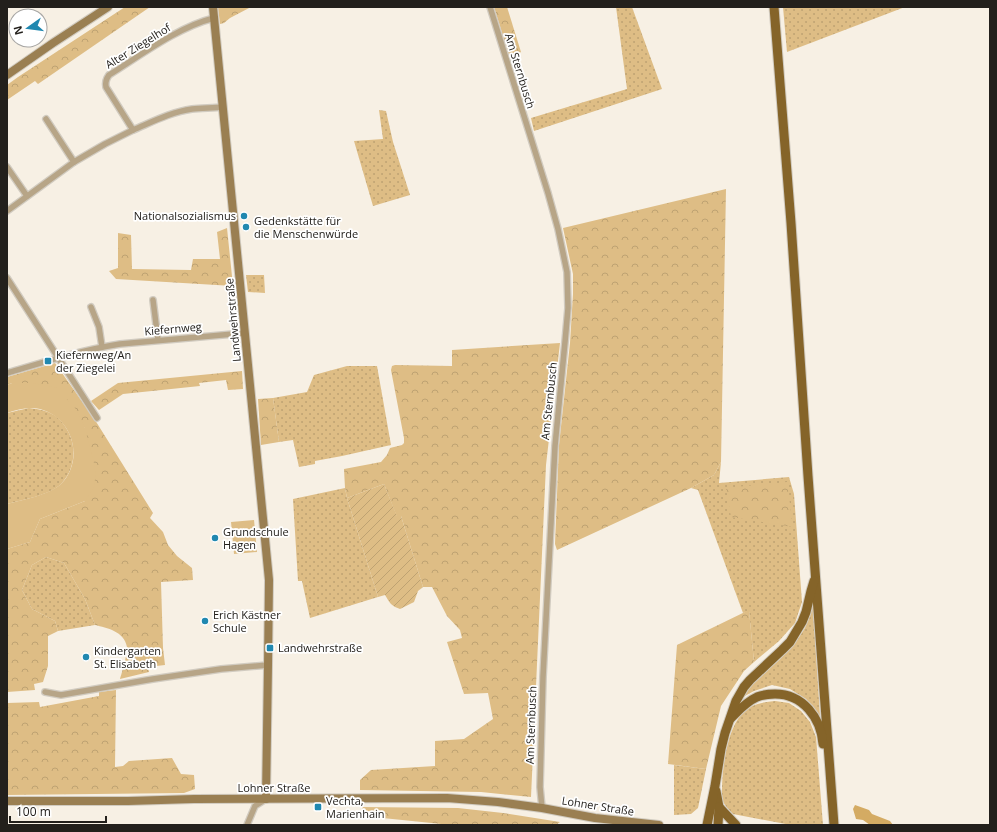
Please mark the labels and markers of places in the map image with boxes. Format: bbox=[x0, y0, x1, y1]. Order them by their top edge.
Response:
place label: Nationalsozialismus bbox=[134, 208, 236, 223]
marker: Nationalsozialismus bbox=[239, 211, 249, 221]
place label: Gedenkstätte für die Menschenwürde bbox=[254, 213, 358, 241]
marker: Gedenkstätte für die Menschenwürde bbox=[241, 222, 251, 232]
place label: Kiefernweg/An der Ziegelei bbox=[56, 347, 131, 375]
marker: Kiefernweg/An der Ziegelei bbox=[43, 356, 53, 366]
place label: Grundschule Hagen bbox=[223, 524, 289, 552]
marker: Grundschule Hagen bbox=[210, 533, 220, 543]
place label: Erich Kästner Schule bbox=[213, 607, 281, 635]
marker: Erich Kästner Schule bbox=[200, 616, 210, 626]
place label: Landwehrstraße bbox=[278, 640, 362, 655]
place label: Kindergarten St. Elisabeth bbox=[94, 643, 161, 671]
marker: Landwehrstraße bbox=[265, 643, 275, 653]
marker: Kindergarten St. Elisabeth bbox=[81, 652, 91, 662]
place label: Vechta, Marienhain bbox=[326, 793, 385, 821]
marker: Vechta, Marienhain bbox=[313, 802, 323, 812]

